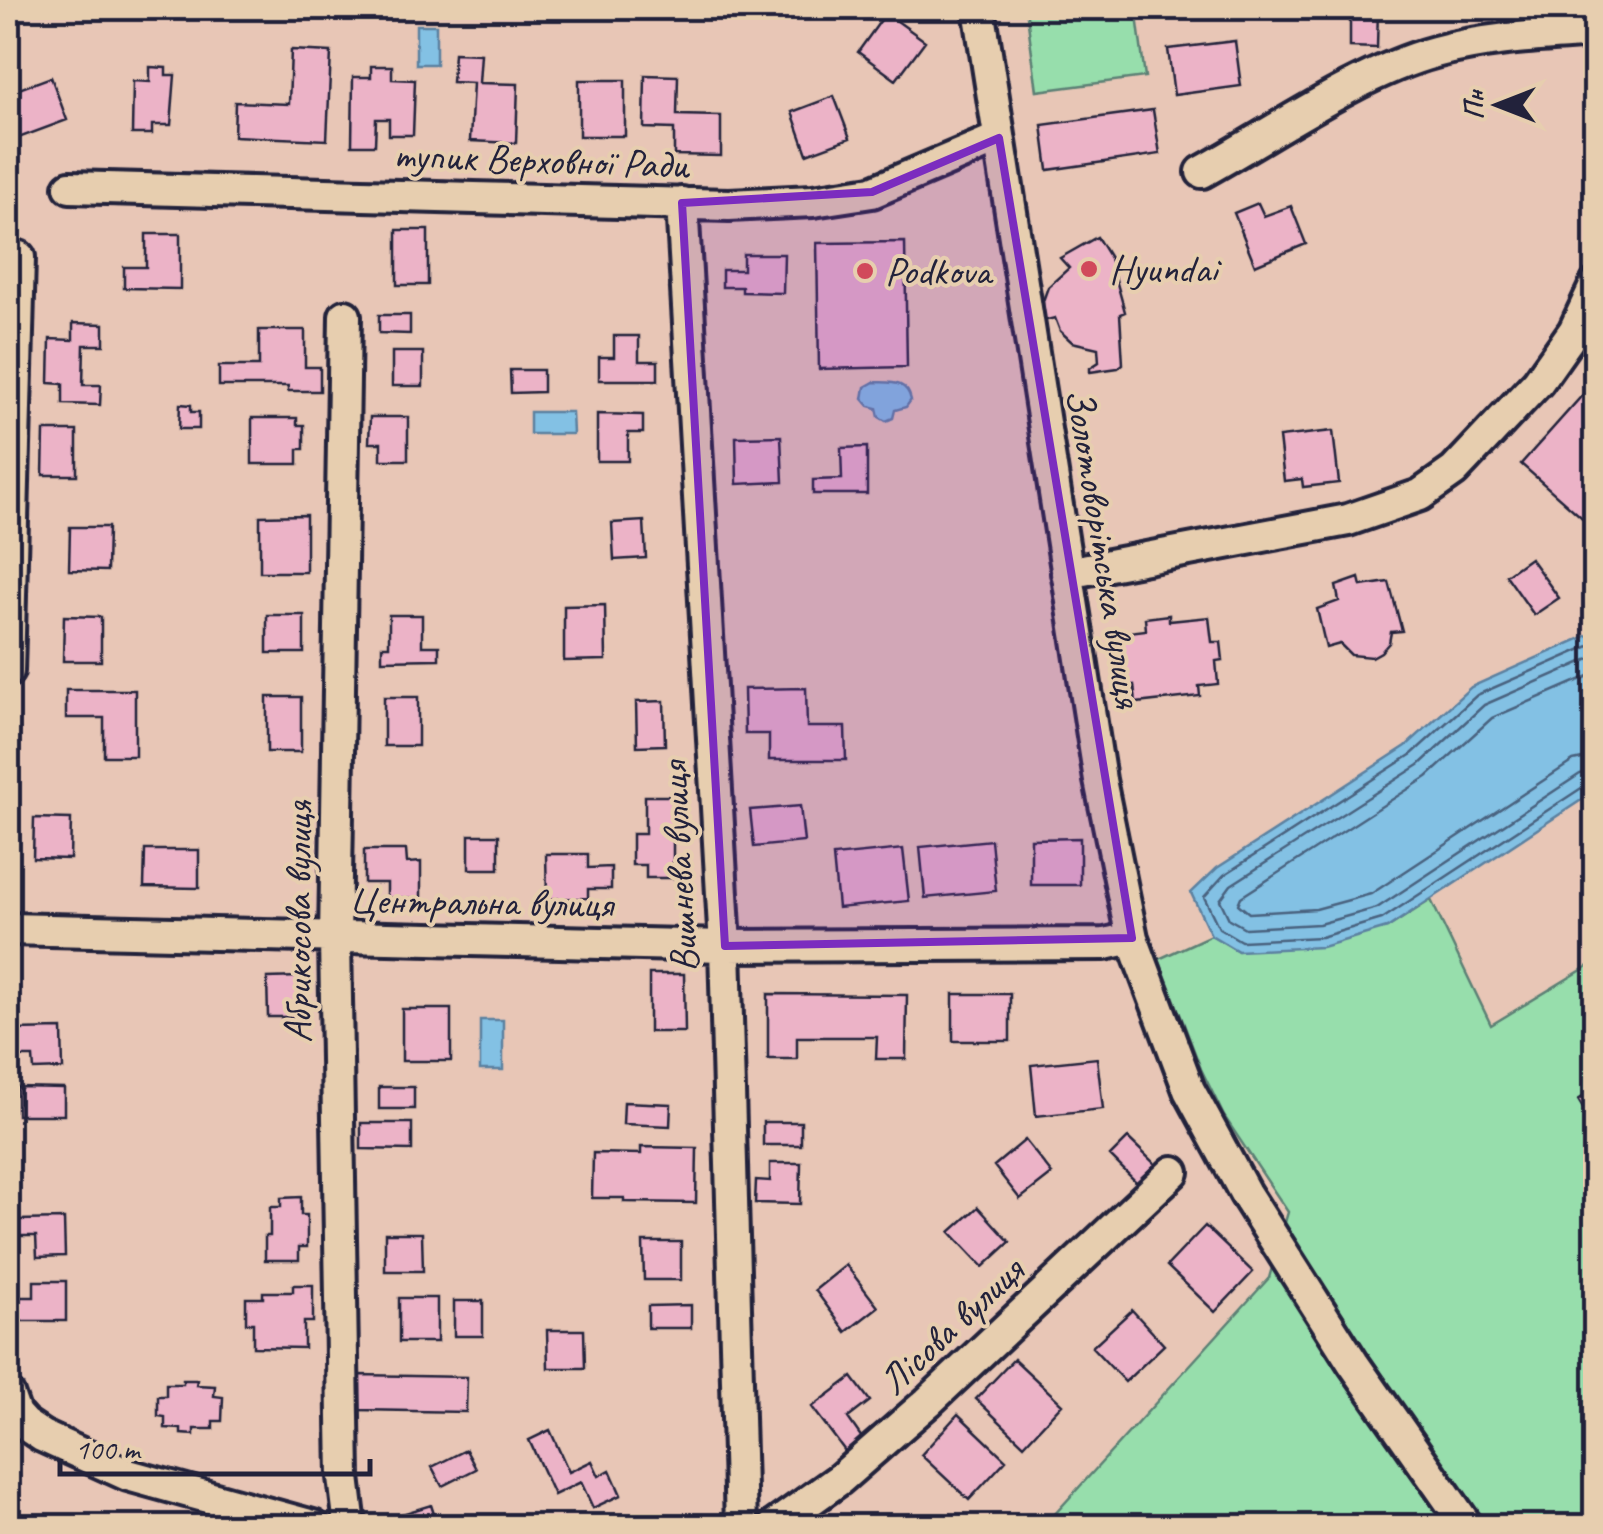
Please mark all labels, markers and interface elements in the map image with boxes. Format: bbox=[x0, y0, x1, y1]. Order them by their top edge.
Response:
north arrow bbox=[1448, 55, 1548, 155]
text: Пн bbox=[1456, 89, 1491, 120]
street label: тупик Верховної Ради bbox=[393, 130, 692, 190]
place label: Hyundai bbox=[1109, 244, 1222, 294]
place label: Podkova bbox=[885, 246, 994, 296]
marker: Hyundai bbox=[1078, 258, 1100, 280]
marker: Podkova bbox=[854, 260, 876, 282]
street label: Золотоворітська вулиця bbox=[1054, 385, 1154, 713]
street label: Вишнева вулиця bbox=[648, 757, 709, 974]
street label: Абрикосова вулиця bbox=[273, 800, 323, 1043]
street label: Центральна вулиця bbox=[349, 875, 616, 929]
street label: Лісова вулиця bbox=[868, 1245, 1036, 1406]
scale bar bbox=[60, 1414, 370, 1476]
text: 100 m bbox=[75, 1430, 142, 1468]

